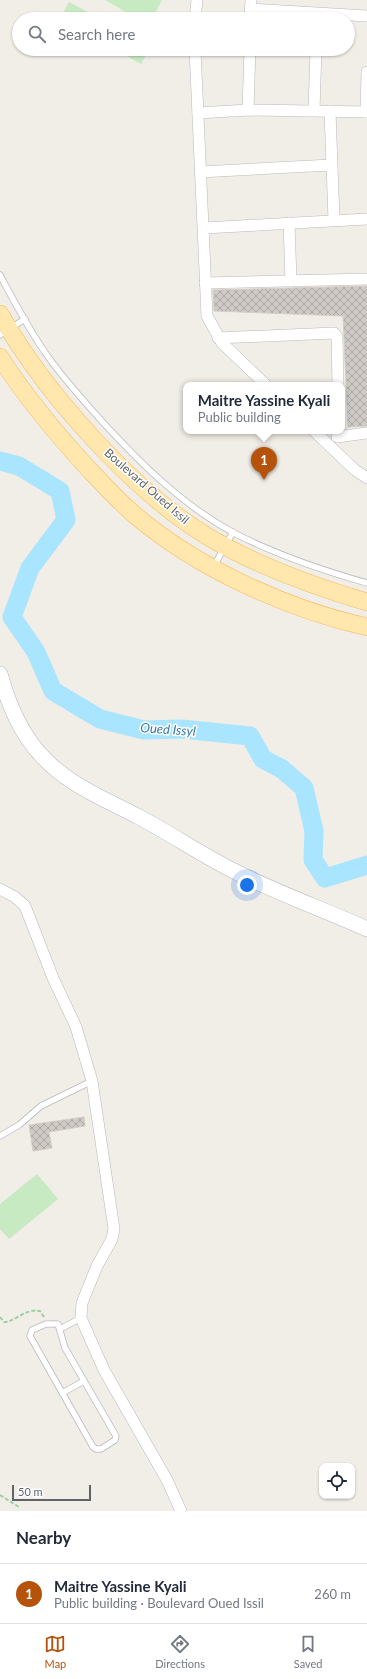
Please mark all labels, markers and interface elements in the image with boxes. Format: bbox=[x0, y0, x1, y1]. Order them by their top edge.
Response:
search box bbox=[12, 12, 355, 56]
icon: search bbox=[26, 23, 48, 45]
text: Search here bbox=[58, 25, 135, 43]
popup bbox=[183, 382, 345, 434]
text: Maitre Yassine Kyali bbox=[198, 391, 330, 409]
text: Public building bbox=[198, 409, 281, 425]
street label: Boulevard Oued Issil bbox=[101, 445, 193, 527]
pin: 1 bbox=[251, 447, 277, 480]
water label: Oued Issyl bbox=[140, 719, 196, 739]
your location bbox=[237, 875, 257, 895]
map controls bbox=[319, 1463, 355, 1499]
button: locate bbox=[319, 1463, 355, 1499]
scale bar bbox=[12, 1483, 91, 1502]
text: 50 m bbox=[18, 1485, 43, 1498]
text: Nearby bbox=[16, 1527, 71, 1548]
text: Maitre Yassine Kyali bbox=[54, 1577, 187, 1595]
text: 1 bbox=[25, 1586, 33, 1602]
text: 260 m bbox=[314, 1586, 351, 1602]
text: Public building · Boulevard Oued Issil bbox=[54, 1595, 264, 1611]
tab: Map bbox=[44, 1633, 66, 1670]
tab: Directions bbox=[155, 1633, 205, 1670]
tab: Saved bbox=[294, 1633, 323, 1670]

